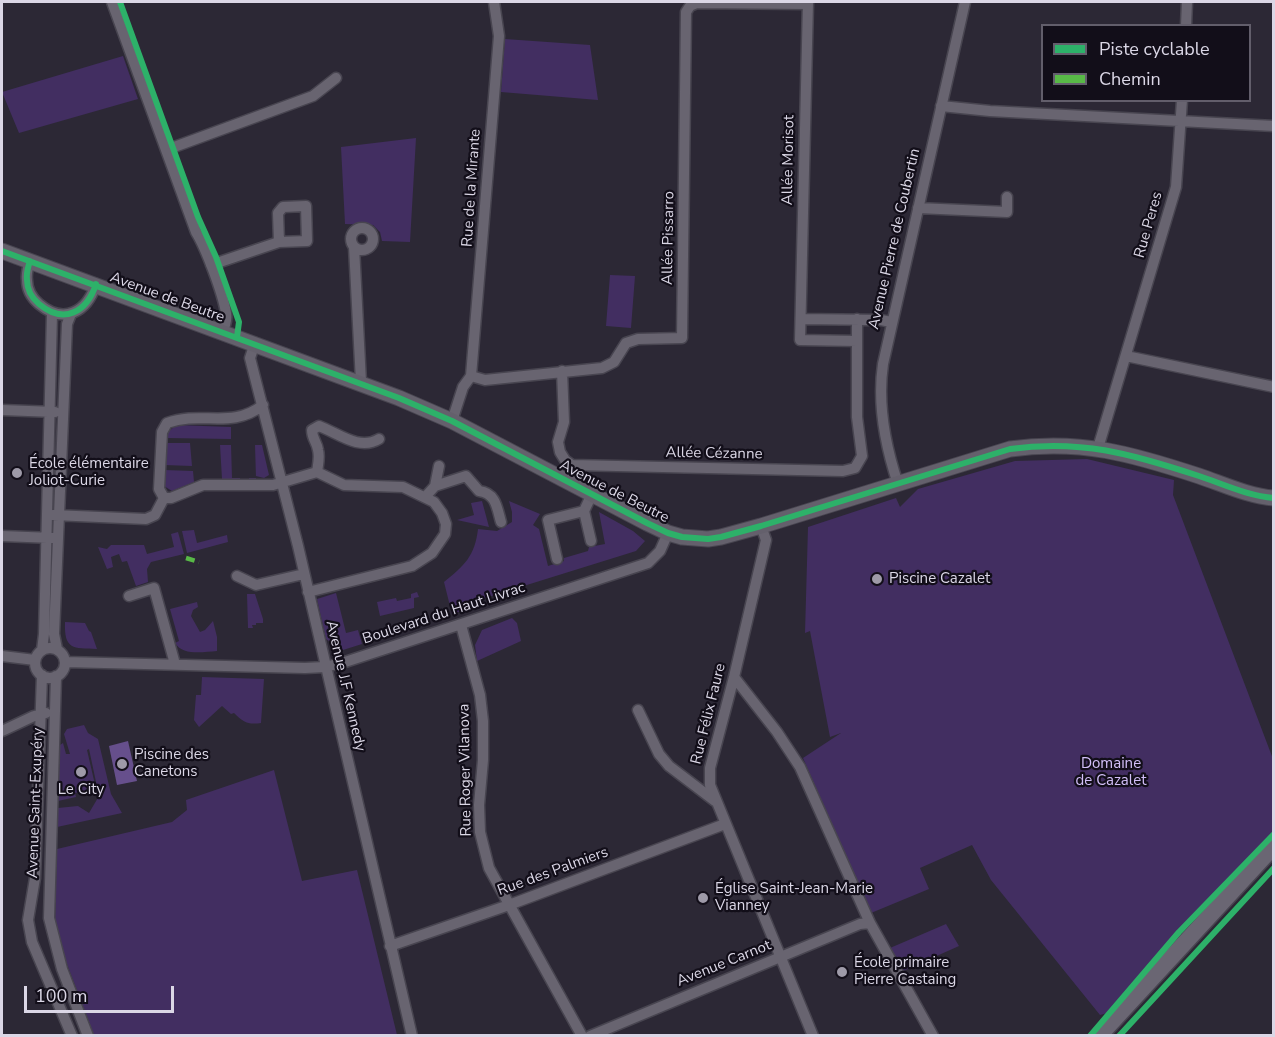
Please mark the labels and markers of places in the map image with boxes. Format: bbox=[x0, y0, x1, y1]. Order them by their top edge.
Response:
place label: École élémentaire Joliot-Curie bbox=[29, 455, 149, 490]
marker: École élémentaire Joliot-Curie bbox=[10, 466, 24, 480]
place label: Piscine Cazalet bbox=[889, 570, 990, 588]
marker: Piscine Cazalet bbox=[870, 572, 884, 586]
place label: Piscine des Canetons bbox=[134, 746, 209, 781]
marker: Piscine des Canetons bbox=[115, 757, 129, 771]
marker: Le City bbox=[74, 765, 88, 779]
place label: Le City bbox=[58, 781, 104, 799]
place label: Église Saint-Jean-Marie Vianney bbox=[715, 880, 873, 915]
marker: Église Saint-Jean-Marie Vianney bbox=[696, 891, 710, 905]
place label: École primaire Pierre Castaing bbox=[854, 954, 956, 989]
marker: École primaire Pierre Castaing bbox=[835, 965, 849, 979]

